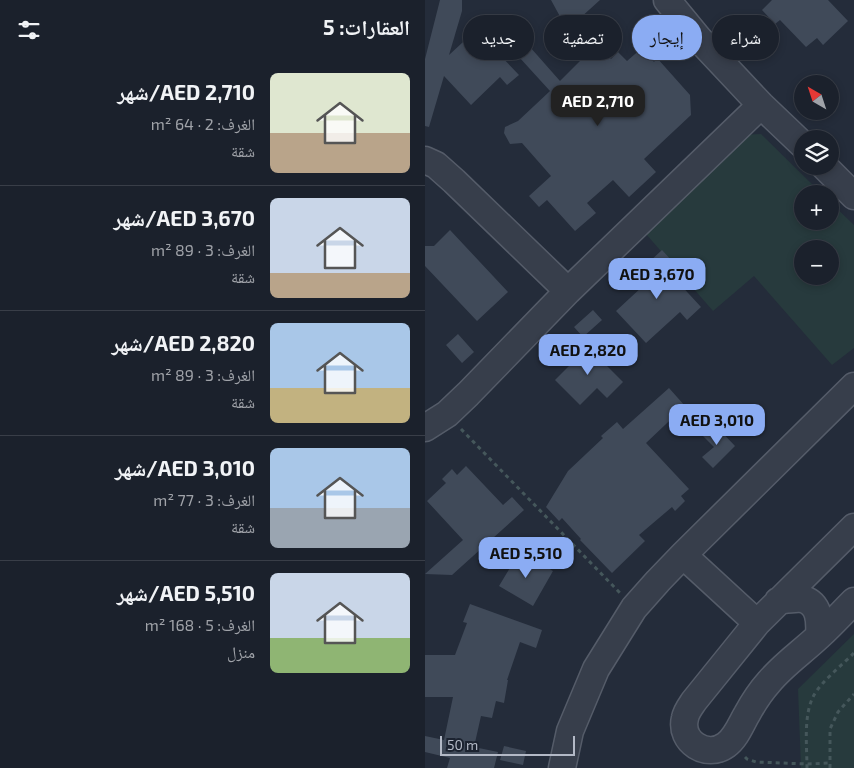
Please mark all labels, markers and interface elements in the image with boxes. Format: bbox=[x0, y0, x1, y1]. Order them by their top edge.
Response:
text: العقارات: 5 bbox=[323, 14, 410, 39]
chip: جديد bbox=[463, 15, 534, 60]
chip: تصفية bbox=[544, 15, 622, 60]
chip: إيجار bbox=[632, 15, 702, 60]
chip: شراء bbox=[712, 15, 779, 60]
icon: filters bbox=[15, 16, 43, 44]
north arrow bbox=[794, 75, 839, 120]
map controls bbox=[794, 75, 839, 285]
text: AED 2,710/شهر bbox=[117, 79, 255, 104]
pin: AED 2,710 bbox=[541, 84, 655, 127]
text: AED 2,710 bbox=[562, 91, 634, 110]
icon: home bbox=[310, 93, 370, 153]
text: الغرف: 2 · 64 m² bbox=[151, 114, 255, 133]
button: layers bbox=[794, 130, 839, 175]
text: شقة bbox=[231, 141, 255, 160]
button: + bbox=[794, 185, 839, 230]
text: AED 3,670/شهر bbox=[114, 205, 255, 230]
icon: home bbox=[310, 218, 370, 278]
text: الغرف: 3 · 89 m² bbox=[151, 240, 255, 259]
button: − bbox=[794, 240, 839, 285]
pin: AED 3,670 bbox=[600, 258, 714, 300]
text: AED 3,670 bbox=[619, 264, 695, 283]
text: شقة bbox=[231, 267, 255, 286]
text: AED 2,820/شهر bbox=[111, 330, 255, 355]
pin: AED 2,820 bbox=[531, 334, 645, 376]
text: AED 2,820 bbox=[550, 340, 626, 359]
icon: home bbox=[310, 343, 370, 403]
text: الغرف: 3 · 89 m² bbox=[151, 365, 255, 384]
text: شقة bbox=[231, 392, 255, 411]
pin: AED 3,010 bbox=[660, 404, 774, 446]
text: AED 3,010 bbox=[680, 410, 754, 429]
text: AED 3,010/شهر bbox=[115, 455, 255, 480]
icon: home bbox=[310, 468, 370, 528]
text: الغرف: 3 · 77 m² bbox=[153, 490, 255, 509]
text: شقة bbox=[231, 517, 255, 536]
pin: AED 5,510 bbox=[469, 536, 583, 579]
text: AED 5,510 bbox=[490, 543, 562, 562]
text: AED 5,510/شهر bbox=[117, 580, 255, 605]
icon: home bbox=[310, 593, 370, 653]
text: الغرف: 5 · 168 m² bbox=[145, 615, 255, 634]
text: منزل bbox=[227, 642, 255, 661]
scale bar bbox=[440, 733, 575, 756]
text: 50 m bbox=[447, 736, 478, 753]

